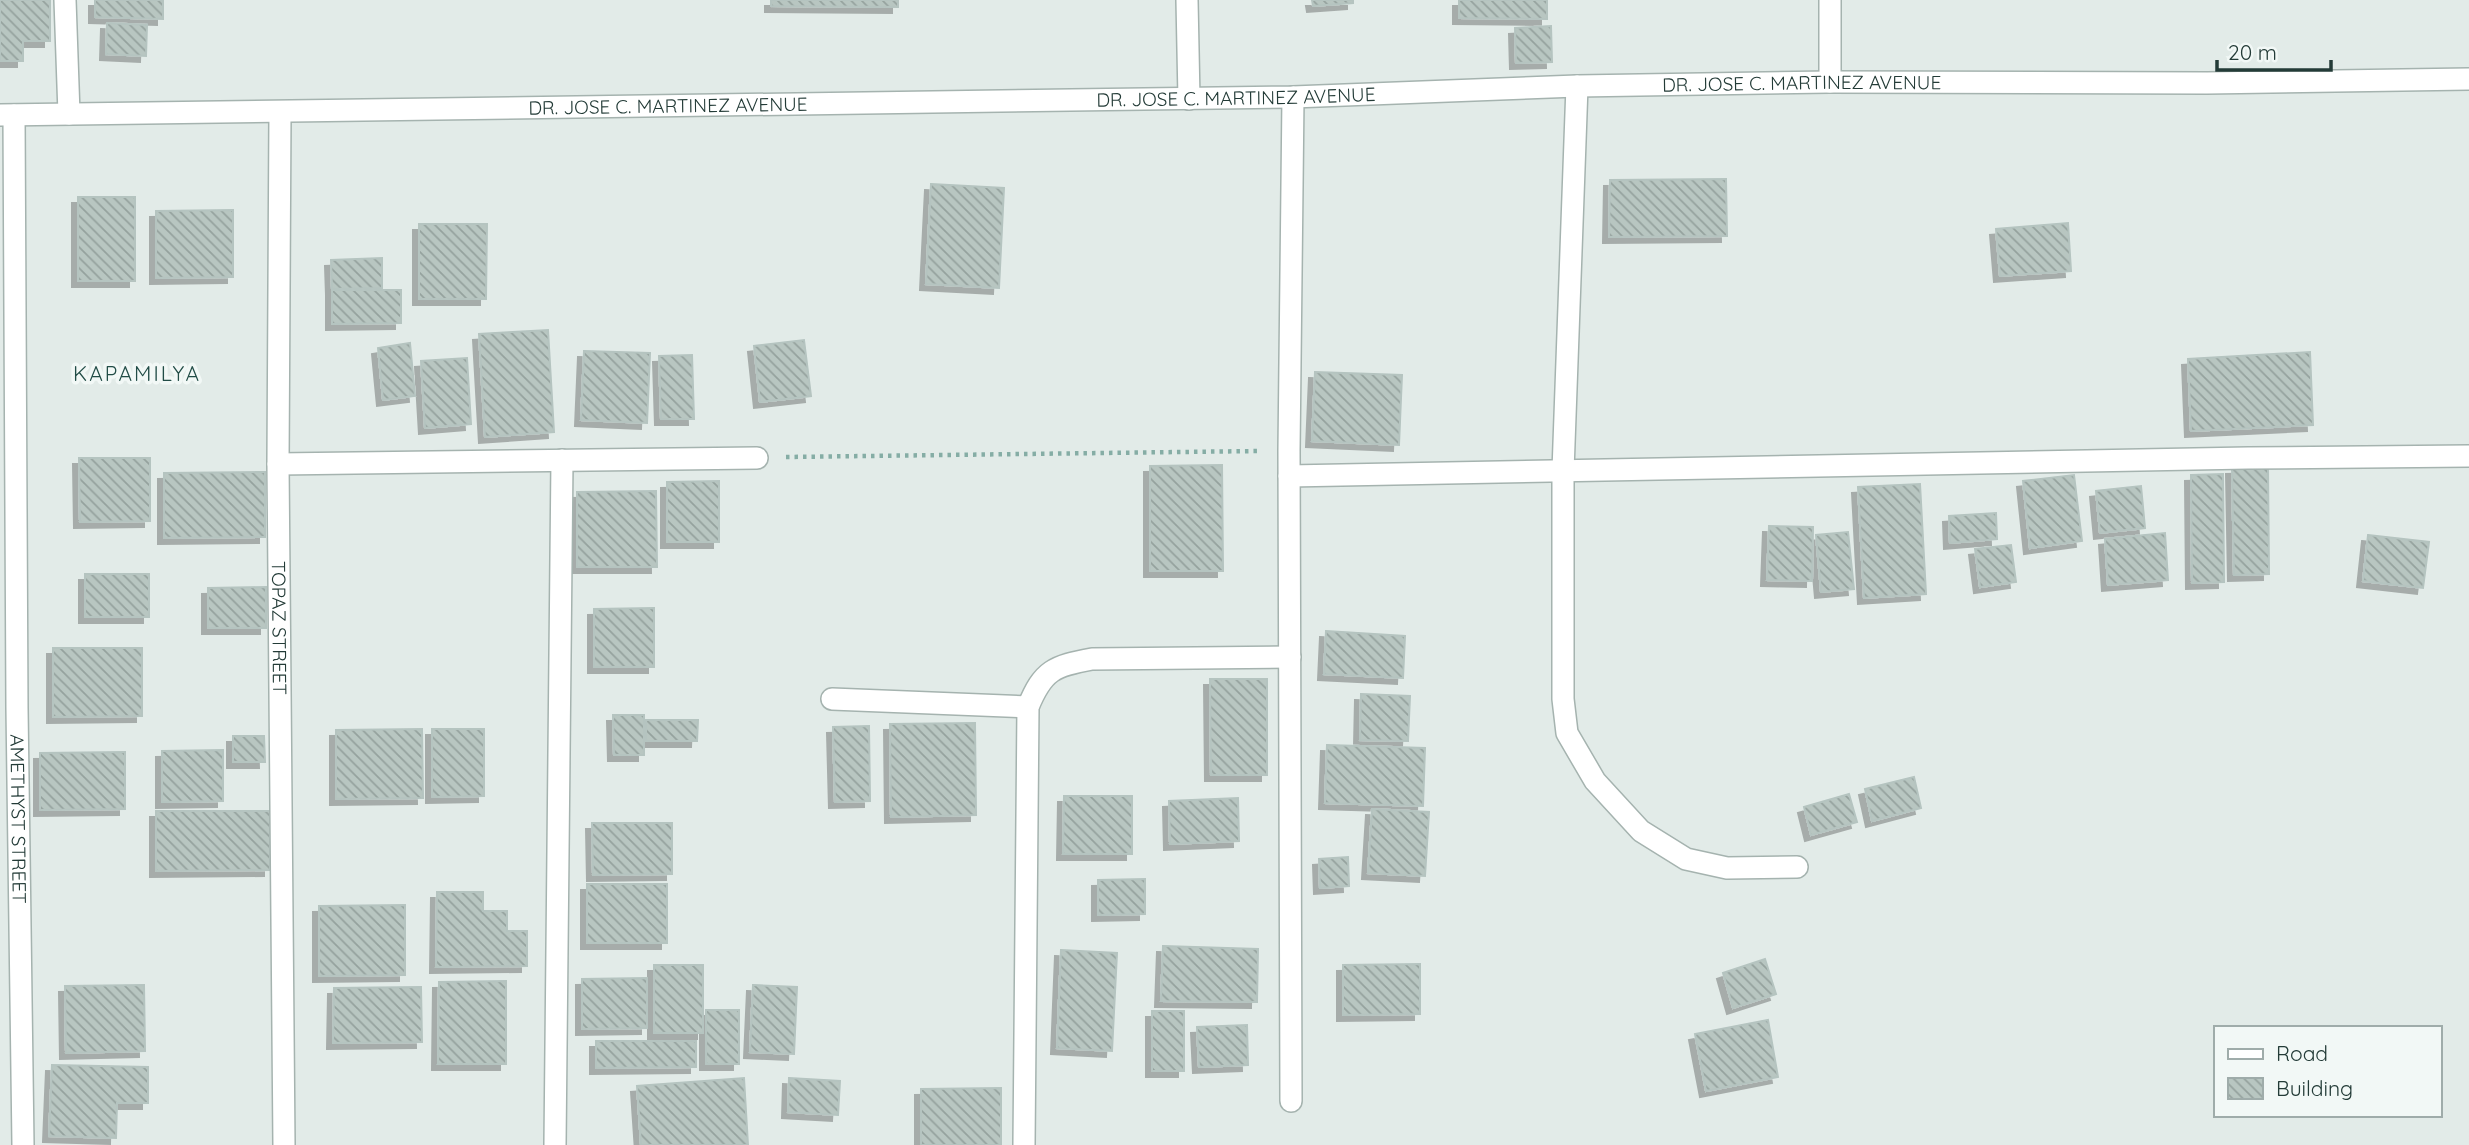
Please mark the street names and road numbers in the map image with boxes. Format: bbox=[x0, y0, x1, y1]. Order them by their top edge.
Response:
street label: DR. JOSE C. MARTINEZ AVENUE bbox=[1662, 70, 1941, 97]
street label: DR. JOSE C. MARTINEZ AVENUE bbox=[1096, 82, 1376, 112]
street label: DR. JOSE C. MARTINEZ AVENUE bbox=[528, 92, 808, 120]
street label: TOPAZ STREET bbox=[267, 561, 292, 695]
street label: AMETHYST STREET bbox=[5, 734, 32, 904]

